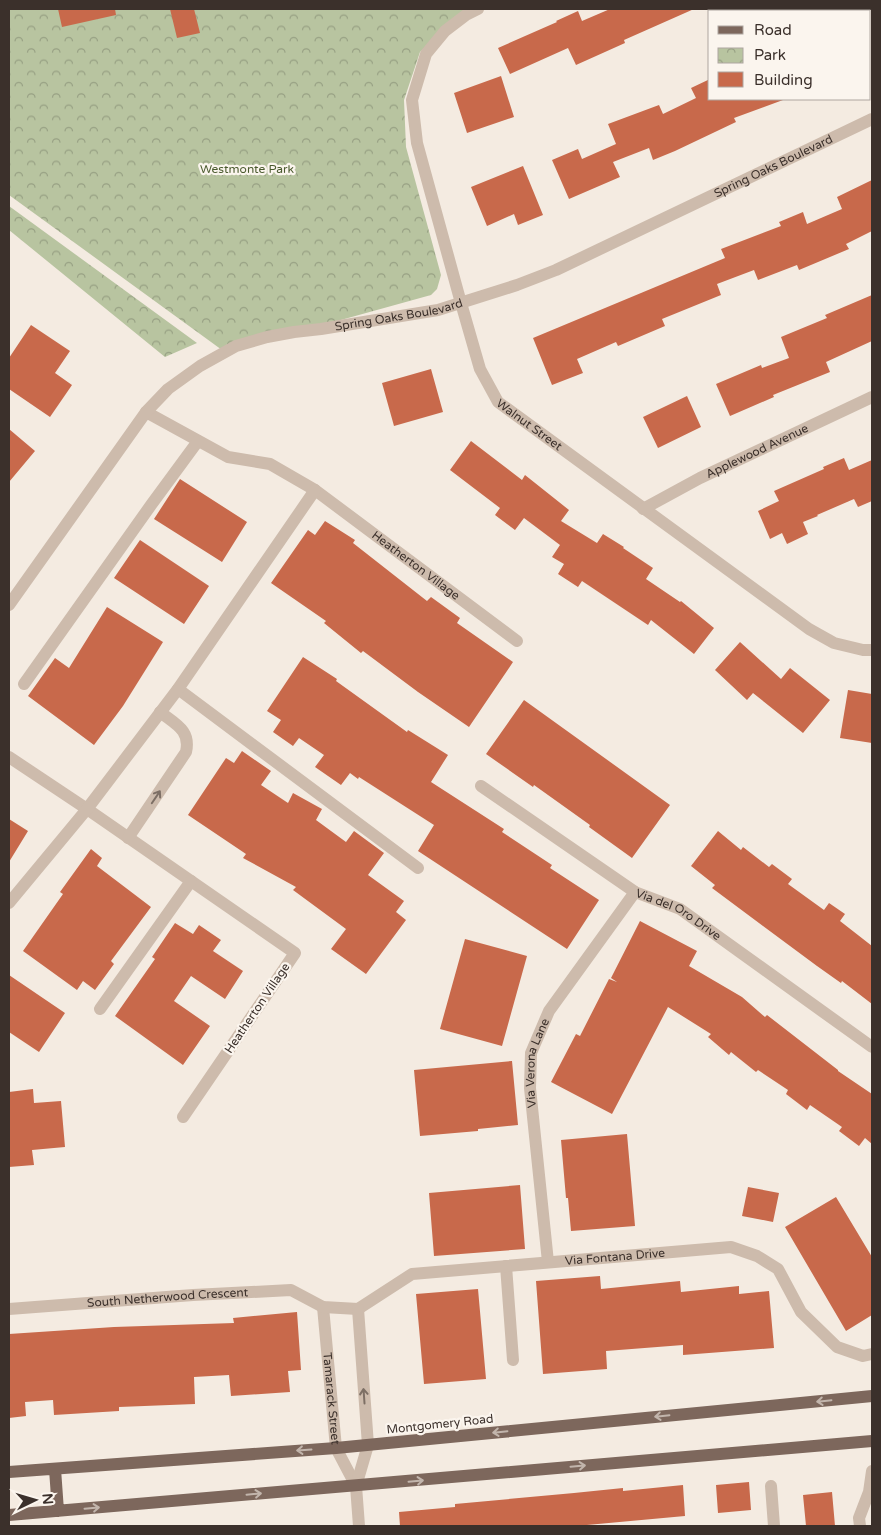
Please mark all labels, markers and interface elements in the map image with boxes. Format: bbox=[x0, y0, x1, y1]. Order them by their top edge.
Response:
legend bbox=[708, 10, 871, 100]
text: Road bbox=[754, 21, 792, 39]
text: Park bbox=[754, 46, 786, 64]
text: Building bbox=[754, 71, 813, 89]
street label: Spring Oaks Boulevard bbox=[712, 132, 835, 200]
park label: Westmonte Park bbox=[200, 162, 295, 176]
street label: Spring Oaks Boulevard bbox=[334, 296, 464, 334]
street label: Walnut Street bbox=[494, 396, 565, 454]
street label: Applewood Avenue bbox=[704, 421, 811, 481]
street label: Heatherton Village bbox=[369, 528, 463, 603]
one-way arrow bbox=[151, 790, 161, 804]
street label: Via del Oro Drive bbox=[634, 886, 724, 943]
street label: Heatherton Village bbox=[222, 960, 293, 1056]
street label: Via Verona Lane bbox=[523, 1016, 552, 1109]
street label: Via Fontana Drive bbox=[564, 1246, 666, 1268]
street label: South Netherwood Crescent bbox=[86, 1285, 249, 1310]
street label: Tamarack Street bbox=[320, 1352, 343, 1446]
one-way arrow bbox=[360, 1389, 369, 1405]
one-way arrow bbox=[816, 1396, 832, 1405]
street label: Montgomery Road bbox=[386, 1411, 494, 1437]
one-way arrow bbox=[654, 1411, 670, 1421]
one-way arrow bbox=[493, 1427, 509, 1437]
one-way arrow bbox=[296, 1446, 312, 1455]
one-way arrow bbox=[570, 1462, 586, 1471]
north arrow bbox=[10, 1475, 60, 1525]
one-way arrow bbox=[408, 1476, 424, 1485]
one-way arrow bbox=[246, 1490, 262, 1499]
text: N bbox=[38, 1493, 56, 1505]
one-way arrow bbox=[84, 1503, 100, 1513]

